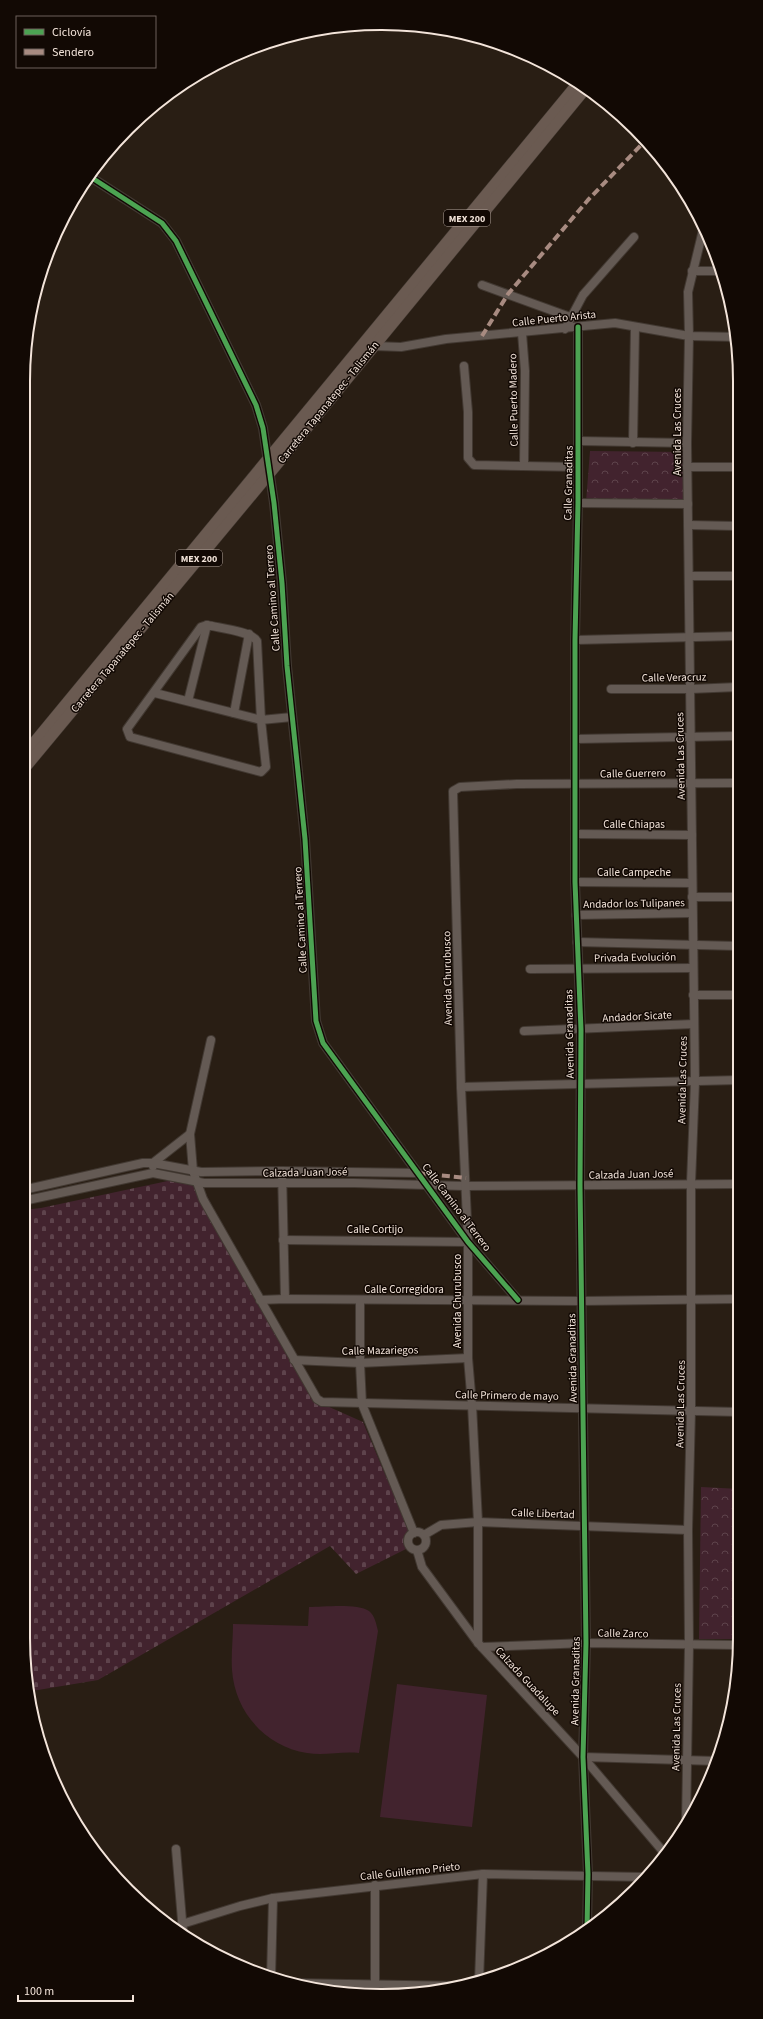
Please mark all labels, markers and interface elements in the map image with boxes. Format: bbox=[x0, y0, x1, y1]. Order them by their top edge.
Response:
legend bbox=[16, 16, 156, 68]
text: Ciclovía bbox=[52, 24, 91, 41]
text: Sendero bbox=[52, 44, 94, 61]
road number: MEX 200 bbox=[444, 210, 490, 226]
street label: Calle Puerto Arista bbox=[511, 307, 597, 330]
street label: Carretera Tapanatepec - Talismán bbox=[274, 338, 382, 467]
street label: Calle Puerto Madero bbox=[505, 353, 522, 447]
street label: Avenida Las Cruces bbox=[670, 388, 685, 476]
street label: Calle Granaditas bbox=[560, 445, 577, 521]
street label: Calle Camino al Terrero bbox=[261, 544, 284, 652]
road number: MEX 200 bbox=[176, 550, 222, 566]
street label: Carretera Tapanatepec - Talismán bbox=[67, 589, 177, 716]
street label: Calle Veracruz bbox=[642, 669, 707, 686]
street label: Avenida Las Cruces bbox=[672, 712, 689, 800]
street label: Calle Guerrero bbox=[600, 765, 666, 782]
street label: Calle Chiapas bbox=[603, 817, 665, 832]
street label: Calle Campeche bbox=[597, 865, 672, 880]
street label: Calle Camino al Terrero bbox=[290, 866, 311, 974]
street label: Andador los Tulipanes bbox=[583, 895, 685, 912]
street label: Avenida Churubusco bbox=[439, 931, 456, 1025]
street label: Privada Evolución bbox=[594, 949, 676, 966]
street label: Avenida Granaditas bbox=[561, 989, 578, 1079]
street label: Andador Sicate bbox=[602, 1007, 673, 1026]
street label: Avenida Las Cruces bbox=[674, 1036, 691, 1124]
street label: Calle Camino al Terrero bbox=[418, 1160, 495, 1254]
street label: Calzada Juan José bbox=[263, 1164, 348, 1181]
street label: Calzada Juan José bbox=[589, 1166, 674, 1183]
street label: Calle Cortijo bbox=[347, 1222, 403, 1237]
street label: Avenida Churubusco bbox=[450, 1254, 465, 1348]
street label: Calle Corregidora bbox=[364, 1282, 444, 1297]
street label: Avenida Granaditas bbox=[564, 1313, 581, 1403]
street label: Calle Mazariegos bbox=[342, 1342, 419, 1359]
street label: Avenida Las Cruces bbox=[672, 1360, 689, 1448]
street label: Calle Primero de mayo bbox=[455, 1387, 559, 1404]
street label: Calle Libertad bbox=[511, 1505, 575, 1522]
street label: Calle Zarco bbox=[597, 1626, 649, 1641]
street label: Avenida Granaditas bbox=[567, 1636, 584, 1726]
street label: Calzada Guadalupe bbox=[492, 1644, 564, 1719]
street label: Avenida Las Cruces bbox=[668, 1683, 685, 1771]
street label: Calle Guillermo Prieto bbox=[359, 1859, 461, 1884]
scale bar bbox=[18, 1977, 133, 2003]
text: 100 m bbox=[24, 1983, 54, 2000]

